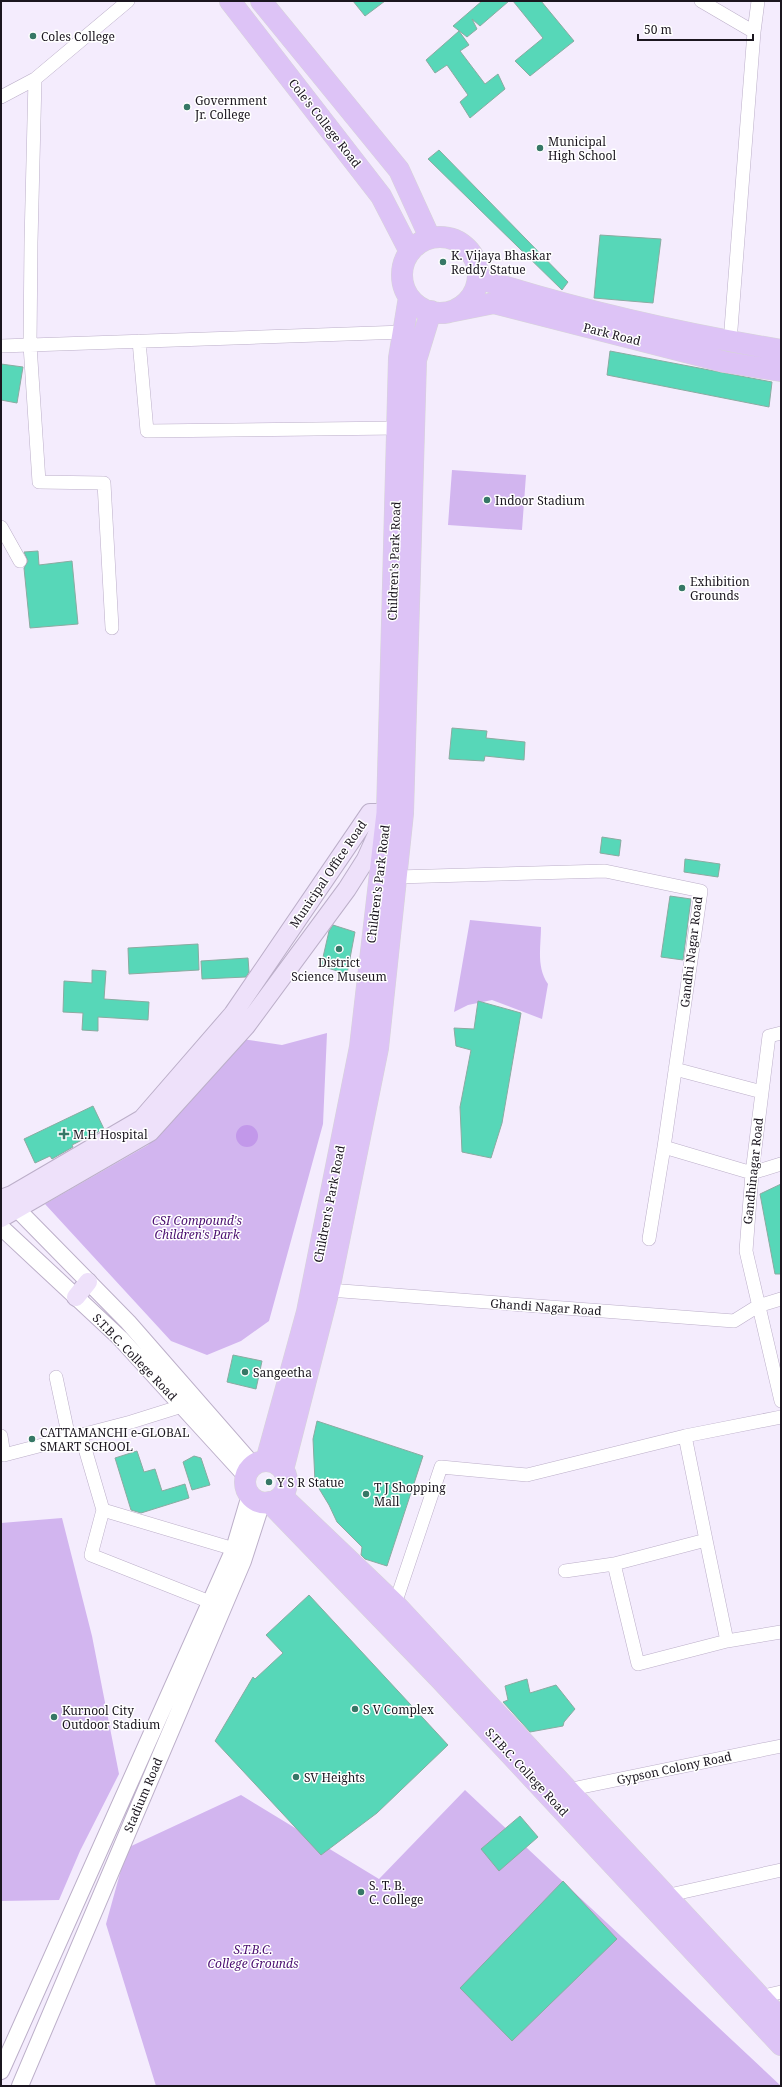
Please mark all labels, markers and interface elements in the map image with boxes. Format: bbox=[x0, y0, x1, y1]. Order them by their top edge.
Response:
scale bar bbox=[638, 16, 753, 42]
text: 50 m bbox=[644, 21, 672, 38]
place label: Coles College bbox=[41, 28, 115, 45]
marker: Coles College bbox=[28, 31, 38, 41]
street label: Cole's College Road bbox=[285, 75, 366, 172]
place label: Government Jr. College bbox=[194, 92, 267, 123]
marker: Government Jr. College bbox=[182, 102, 192, 112]
place label: Municipal High School bbox=[548, 133, 616, 164]
marker: Municipal High School bbox=[535, 143, 545, 153]
place label: K. Vijaya Bhaskar Reddy Statue bbox=[451, 247, 552, 278]
marker: K. Vijaya Bhaskar Reddy Statue bbox=[438, 257, 448, 267]
street label: Park Road bbox=[581, 319, 643, 350]
place label: Indoor Stadium bbox=[495, 492, 585, 509]
marker: Indoor Stadium bbox=[482, 495, 492, 505]
street label: Children's Park Road bbox=[383, 501, 405, 621]
place label: Exhibition Grounds bbox=[690, 573, 750, 604]
marker: Exhibition Grounds bbox=[677, 583, 687, 593]
street label: Municipal Office Road bbox=[286, 816, 371, 931]
street label: Children's Park Road bbox=[362, 823, 394, 944]
street label: Gandhi Nagar Road bbox=[676, 895, 706, 1009]
marker: District Science Museum bbox=[334, 944, 344, 954]
place label: District Science Museum bbox=[291, 954, 387, 985]
street label: Gandhinagar Road bbox=[739, 1116, 767, 1225]
place label: M.H Hospital bbox=[73, 1126, 148, 1143]
marker: M.H Hospital bbox=[58, 1128, 70, 1140]
street label: Children's Park Road bbox=[309, 1143, 349, 1264]
park label: CSI Compound's Children's Park bbox=[152, 1212, 242, 1243]
street label: Ghandi Nagar Road bbox=[490, 1295, 603, 1319]
street label: S.T.B.C. College Road bbox=[89, 1310, 181, 1405]
place label: Sangeetha bbox=[253, 1364, 312, 1381]
marker: Sangeetha bbox=[240, 1367, 250, 1377]
place label: CATTAMANCHI e-GLOBAL SMART SCHOOL bbox=[40, 1424, 189, 1455]
marker: CATTAMANCHI e-GLOBAL SMART SCHOOL bbox=[27, 1434, 37, 1444]
place label: Y S R Statue bbox=[276, 1474, 344, 1491]
marker: Y S R Statue bbox=[264, 1477, 274, 1487]
place label: T J Shopping Mall bbox=[374, 1479, 446, 1510]
marker: T J Shopping Mall bbox=[361, 1489, 371, 1499]
place label: S V Complex bbox=[363, 1701, 434, 1718]
place label: Kurnool City Outdoor Stadium bbox=[62, 1702, 160, 1733]
marker: S V Complex bbox=[350, 1704, 360, 1714]
marker: Kurnool City Outdoor Stadium bbox=[49, 1712, 59, 1722]
street label: S.T.B.C. College Road bbox=[482, 1724, 573, 1820]
street label: Gypson Colony Road bbox=[615, 1747, 734, 1788]
street label: Stadium Road bbox=[120, 1754, 167, 1835]
place label: SV Heights bbox=[304, 1769, 365, 1786]
marker: SV Heights bbox=[291, 1772, 301, 1782]
place label: S. T. B. C. College bbox=[369, 1877, 424, 1908]
marker: S. T. B. C. College bbox=[356, 1887, 366, 1897]
park label: S.T.B.C. College Grounds bbox=[207, 1941, 299, 1972]

